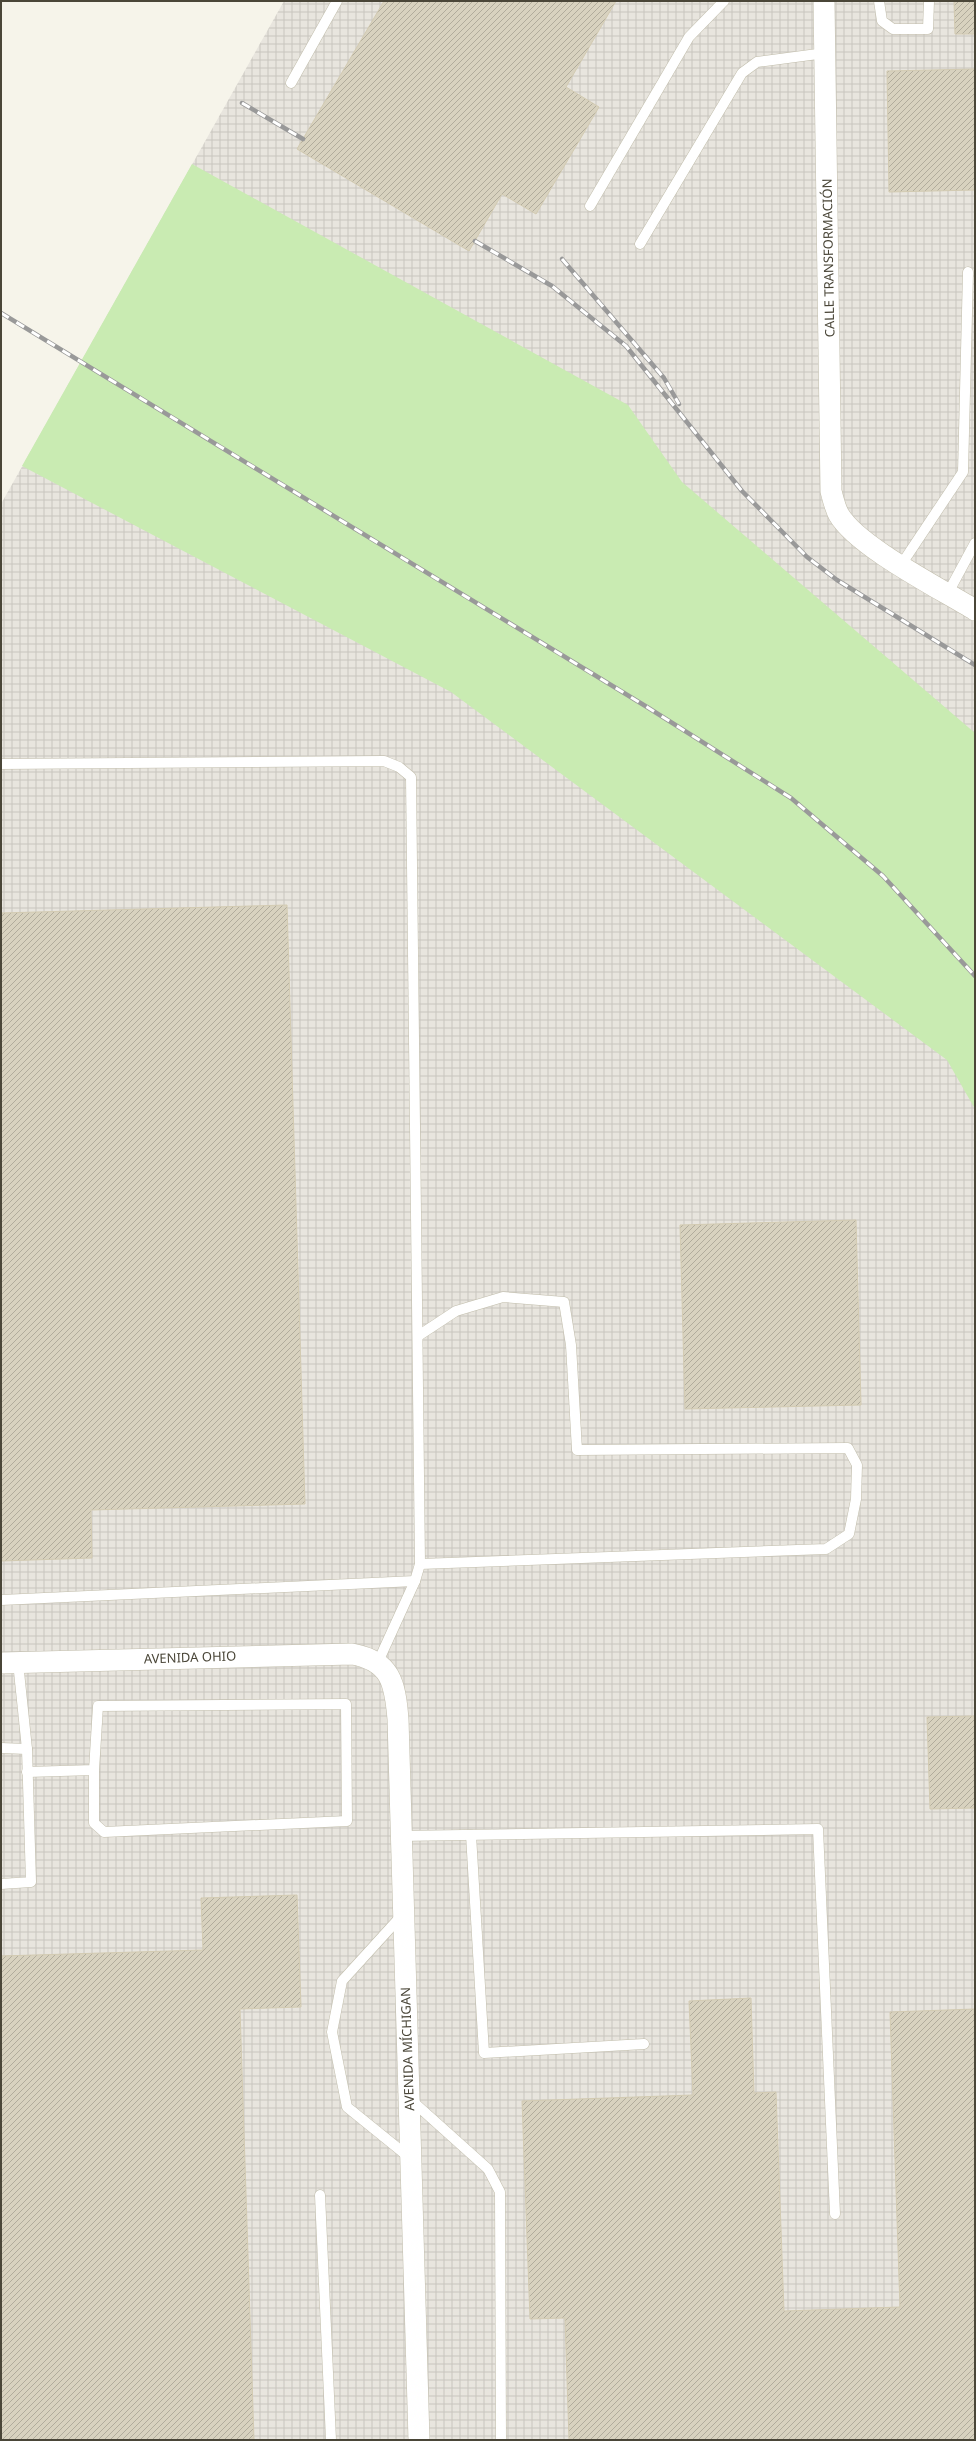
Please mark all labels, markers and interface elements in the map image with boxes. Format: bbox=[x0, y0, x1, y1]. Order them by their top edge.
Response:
street label: CALLE TRANSFORMACIÓN bbox=[818, 178, 838, 338]
street label: AVENIDA OHIO bbox=[144, 1646, 236, 1668]
street label: AVENIDA MÍCHIGAN bbox=[396, 1987, 418, 2111]

